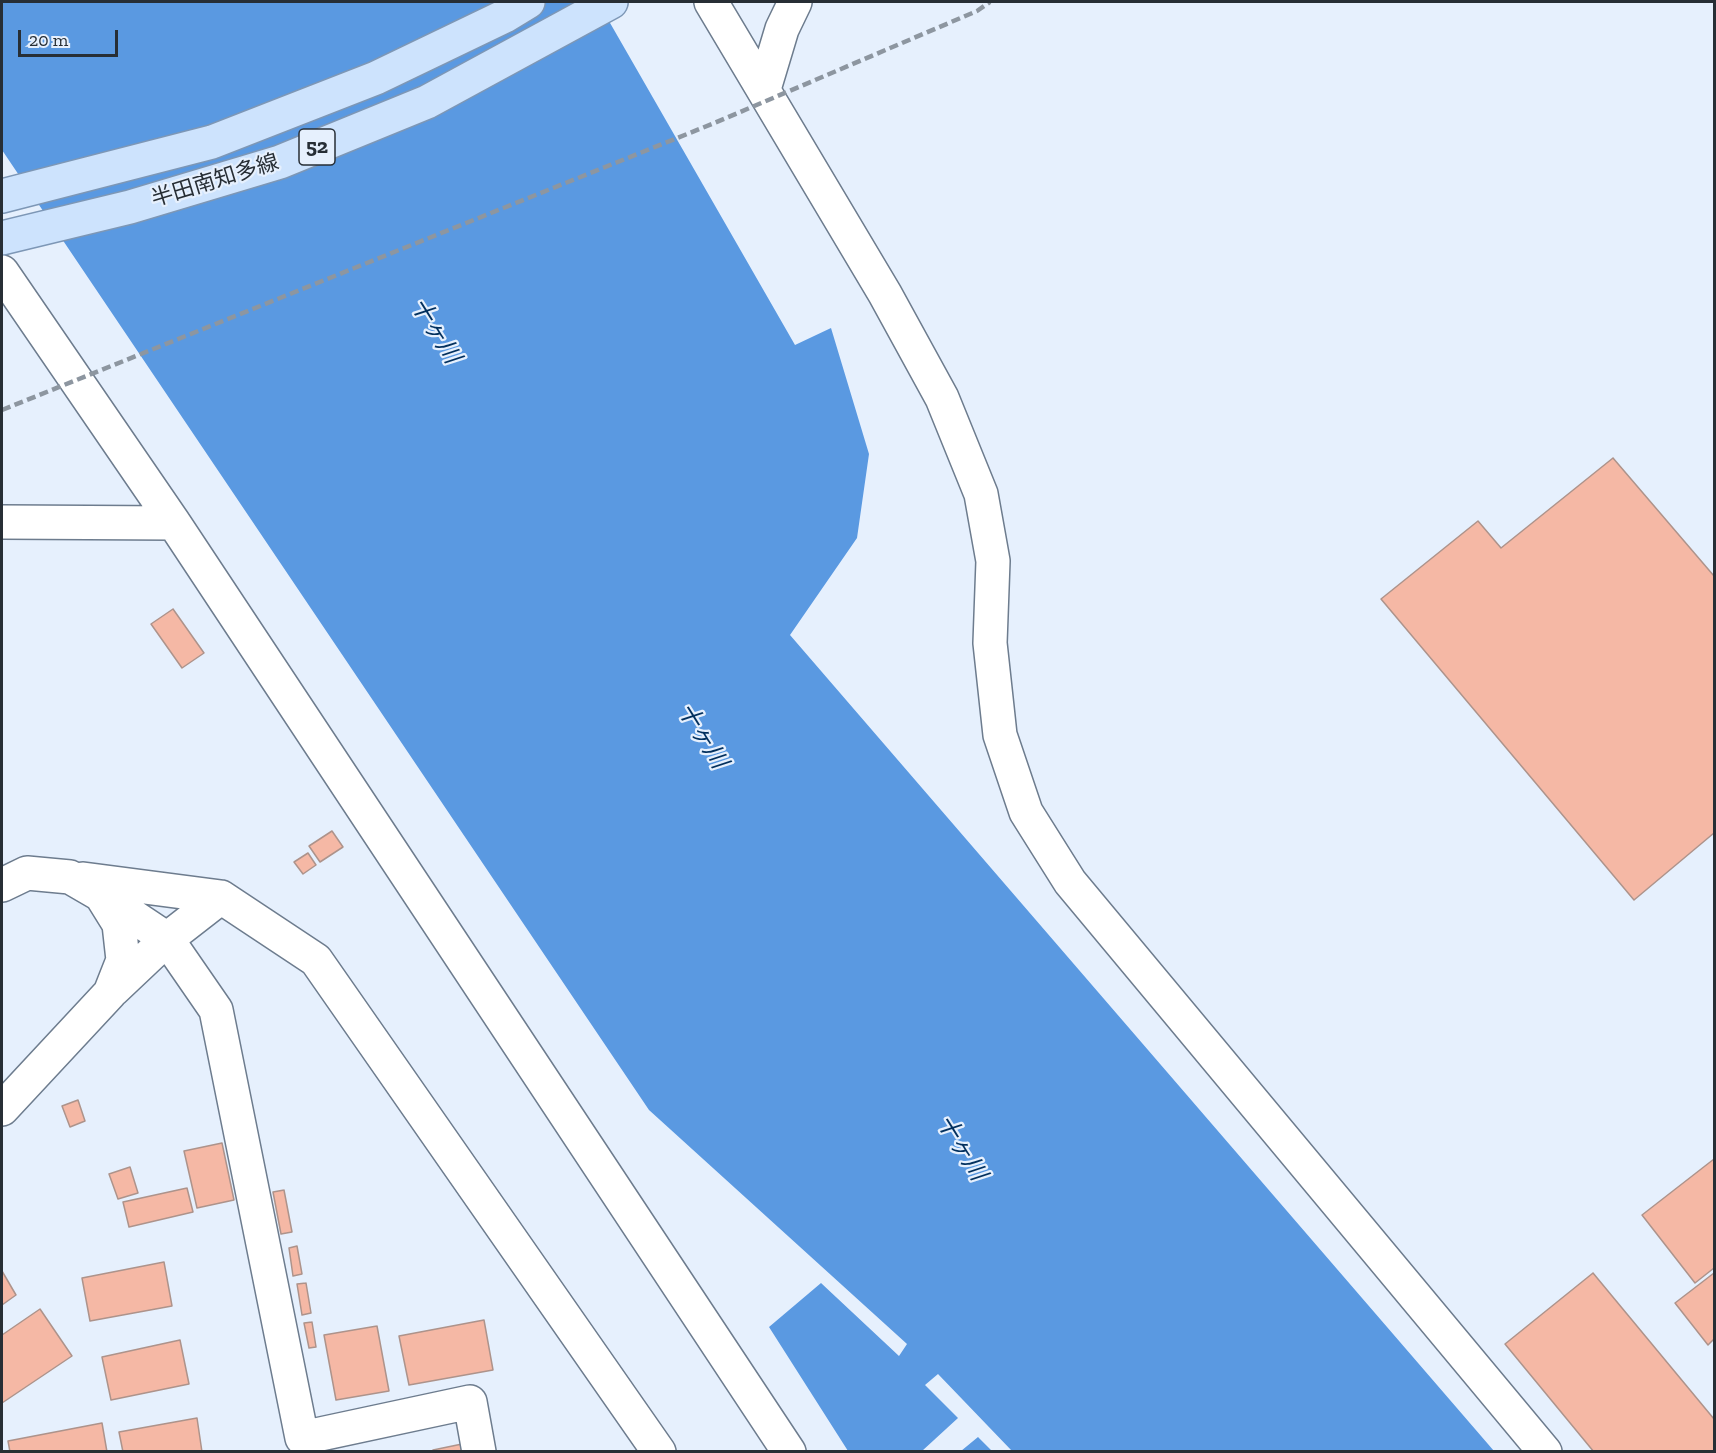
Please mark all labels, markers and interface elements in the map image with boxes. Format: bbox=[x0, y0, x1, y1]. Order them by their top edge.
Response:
scale bar bbox=[21, 18, 122, 56]
text: 20 m bbox=[29, 29, 68, 51]
road number: 52 bbox=[299, 129, 335, 165]
street label: 半田南知多線 bbox=[148, 149, 282, 213]
water label: 十ヶ川 bbox=[404, 293, 466, 369]
water label: 十ヶ川 bbox=[671, 698, 733, 774]
water label: 十ヶ川 bbox=[930, 1110, 992, 1186]

